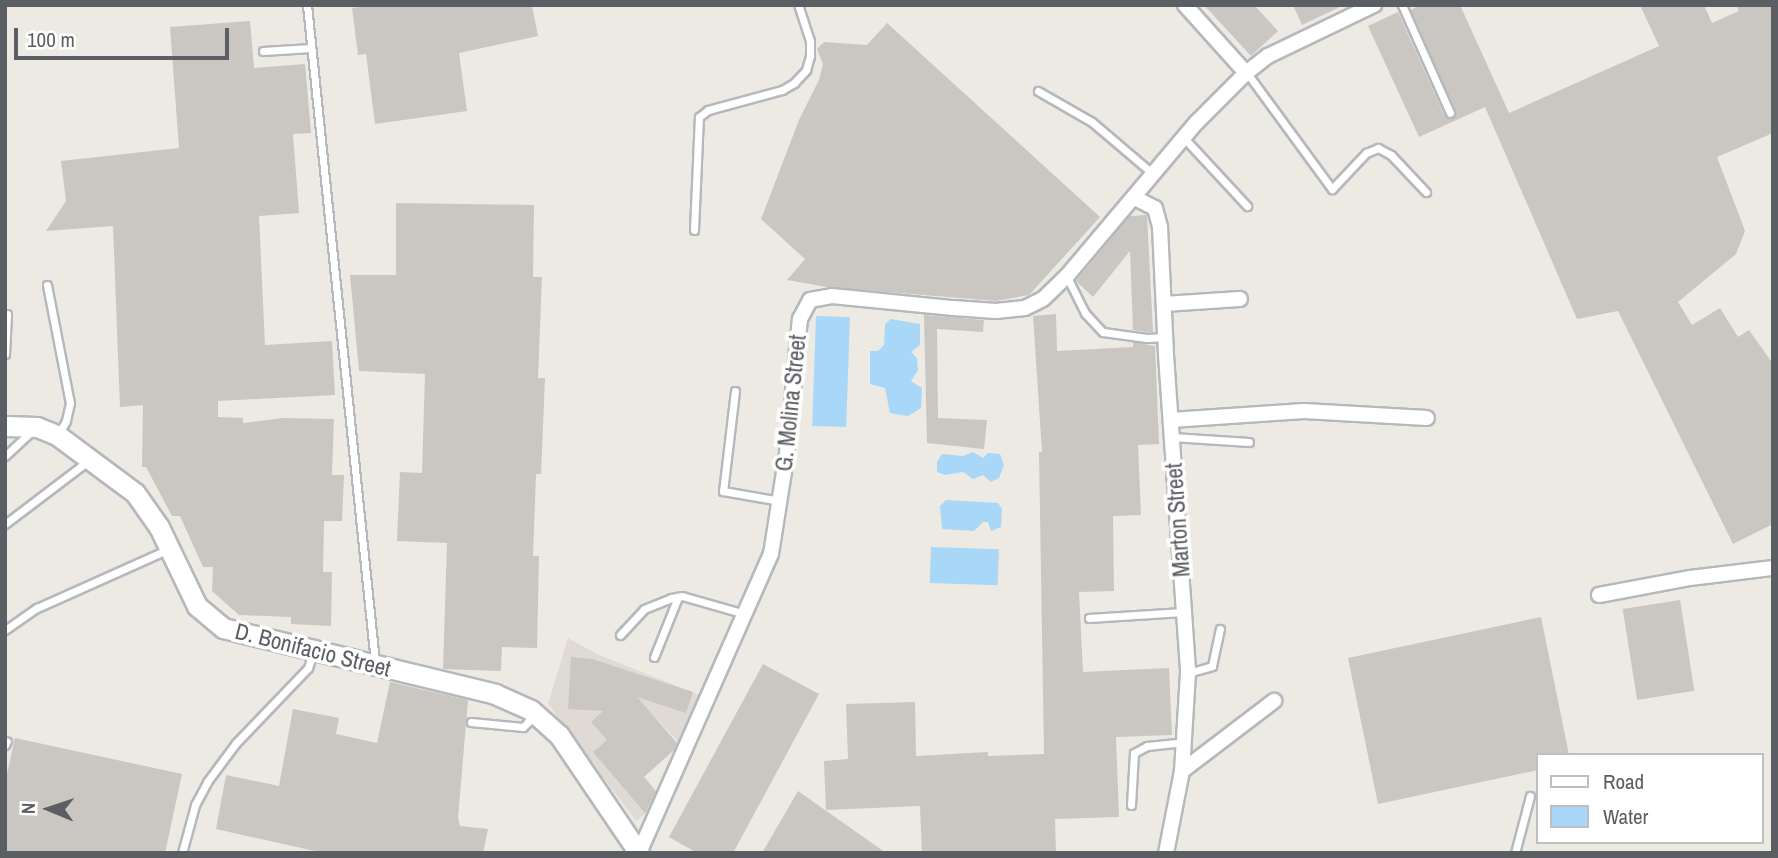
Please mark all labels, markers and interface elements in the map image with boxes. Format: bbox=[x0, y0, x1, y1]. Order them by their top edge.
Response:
scale bar bbox=[18, 14, 233, 58]
text: 100 m bbox=[27, 25, 75, 54]
street label: G. Molina Street bbox=[770, 333, 812, 473]
street label: Marton Street bbox=[1160, 462, 1196, 578]
street label: D. Bonifacio Street bbox=[232, 617, 394, 683]
legend bbox=[1536, 753, 1764, 844]
text: Road bbox=[1603, 767, 1644, 796]
north arrow bbox=[14, 774, 84, 844]
text: N bbox=[15, 802, 41, 814]
text: Water bbox=[1603, 802, 1648, 831]

